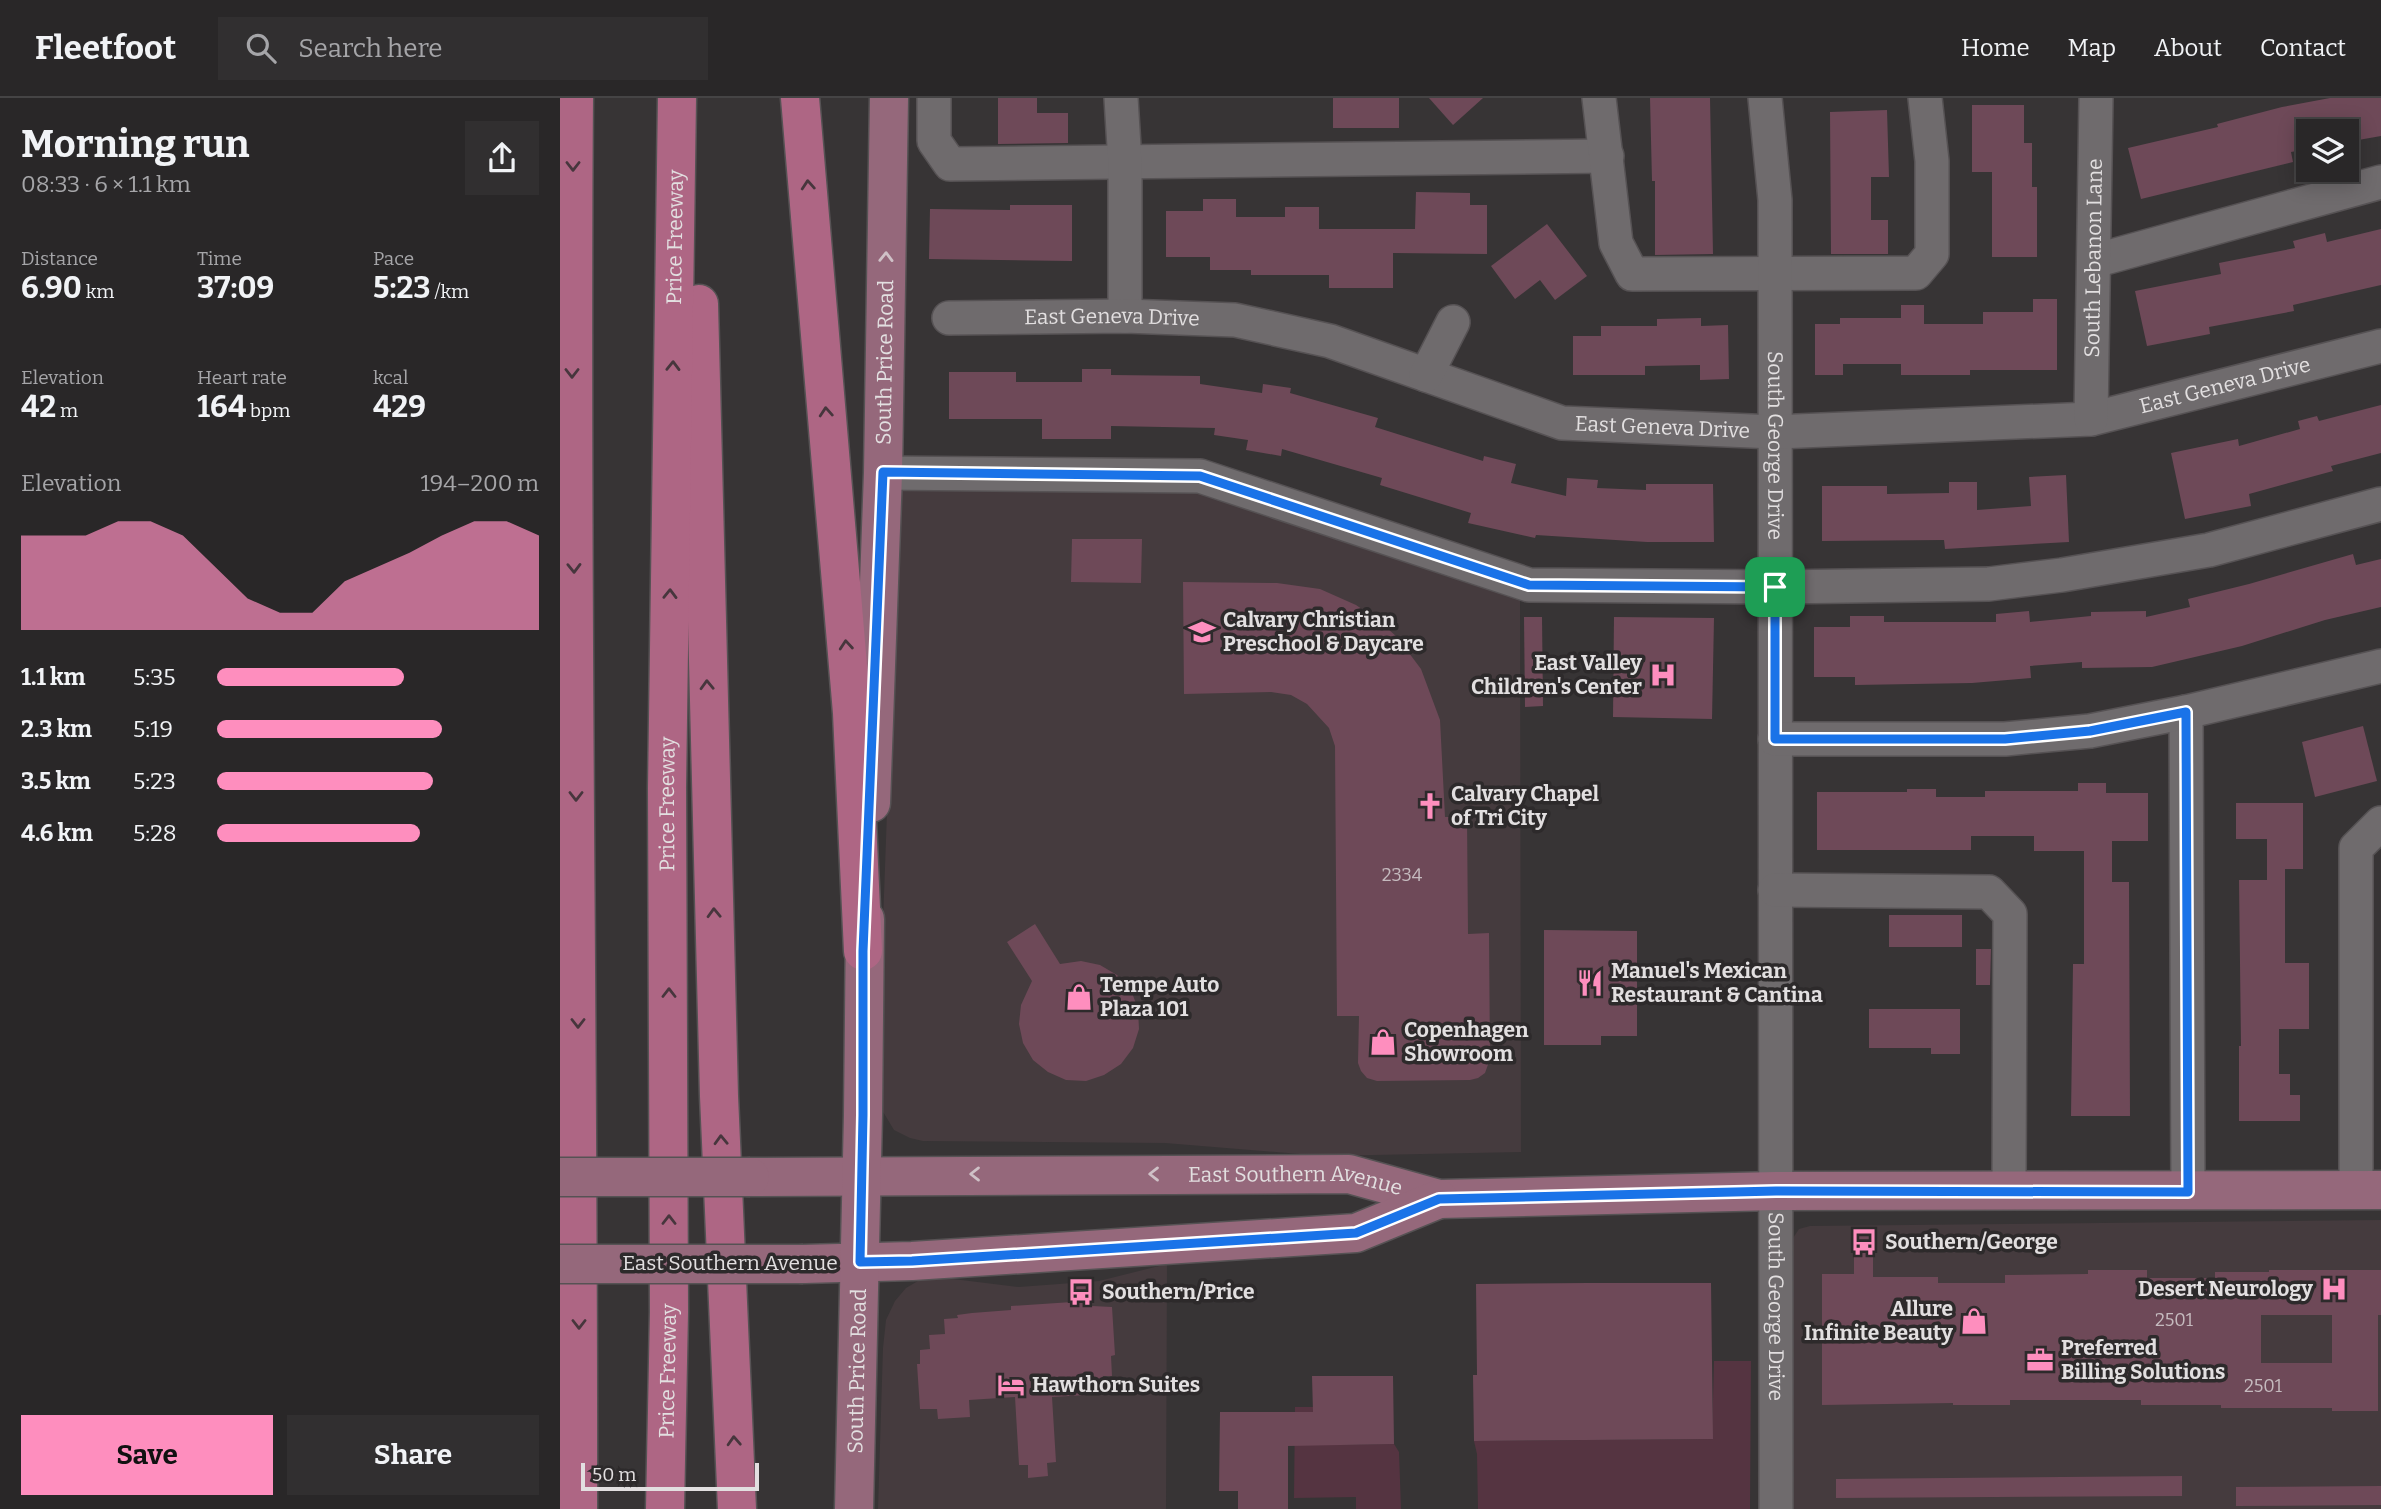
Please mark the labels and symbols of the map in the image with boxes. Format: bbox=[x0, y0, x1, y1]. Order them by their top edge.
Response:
street label: South Lebanon Lane bbox=[2079, 158, 2108, 358]
one-way arrow bbox=[565, 161, 581, 172]
street label: Price Freeway bbox=[661, 169, 689, 305]
one-way arrow bbox=[801, 179, 816, 190]
one-way arrow bbox=[879, 252, 894, 263]
street label: South Price Road bbox=[870, 279, 899, 445]
street label: East Geneva Drive bbox=[1024, 303, 1200, 332]
street label: South George Drive bbox=[1762, 351, 1788, 540]
street label: East Geneva Drive bbox=[2137, 351, 2313, 419]
one-way arrow bbox=[665, 361, 681, 371]
one-way arrow bbox=[564, 369, 580, 379]
one-way arrow bbox=[819, 406, 834, 417]
street label: East Geneva Drive bbox=[1574, 411, 1751, 444]
pin bbox=[1745, 557, 1805, 617]
one-way arrow bbox=[566, 563, 582, 574]
one-way arrow bbox=[662, 588, 678, 599]
place label: Calvary Christian Preschool & Daycare bbox=[1223, 607, 1424, 657]
school or university icon: Calvary Christian Preschool & Daycare bbox=[1187, 617, 1217, 647]
one-way arrow bbox=[838, 639, 853, 650]
place label: East Valley Children's Center bbox=[1471, 650, 1642, 700]
hospital icon: East Valley Children's Center bbox=[1648, 660, 1678, 690]
one-way arrow bbox=[700, 680, 715, 691]
street label: Price Freeway bbox=[654, 736, 681, 872]
place label: Calvary Chapel of Tri City bbox=[1451, 781, 1600, 831]
one-way arrow bbox=[568, 791, 584, 801]
church icon: Calvary Chapel of Tri City bbox=[1415, 791, 1445, 821]
house number: 2334 bbox=[1382, 864, 1423, 886]
one-way arrow bbox=[706, 907, 721, 918]
place label: Manuel's Mexican Restaurant & Cantina bbox=[1611, 958, 1823, 1008]
restaurant icon: Manuel's Mexican Restaurant & Cantina bbox=[1575, 968, 1605, 998]
place label: Tempe Auto Plaza 101 bbox=[1100, 972, 1219, 1022]
shop icon: Tempe Auto Plaza 101 bbox=[1064, 982, 1094, 1012]
one-way arrow bbox=[661, 987, 677, 998]
place label: Copenhagen Showroom bbox=[1404, 1017, 1529, 1067]
one-way arrow bbox=[570, 1018, 586, 1029]
shop icon: Copenhagen Showroom bbox=[1368, 1027, 1398, 1057]
one-way arrow bbox=[713, 1134, 728, 1145]
street label: East Southern Avenue bbox=[1188, 1160, 1405, 1201]
one-way arrow bbox=[970, 1166, 980, 1182]
one-way arrow bbox=[1148, 1166, 1159, 1182]
street label: South George Drive bbox=[1763, 1212, 1789, 1401]
one-way arrow bbox=[661, 1215, 677, 1225]
bus stop icon: Southern/George bbox=[1849, 1227, 1879, 1257]
place label: Southern/George bbox=[1885, 1229, 2058, 1255]
street label: East Southern Avenue bbox=[622, 1250, 838, 1276]
hospital icon: Desert Neurology bbox=[2319, 1274, 2349, 1304]
place label: Desert Neurology bbox=[2138, 1276, 2313, 1302]
bus stop icon: Southern/Price bbox=[1066, 1277, 1096, 1307]
place label: Southern/Price bbox=[1102, 1279, 1255, 1305]
street label: South Price Road bbox=[842, 1288, 872, 1454]
place label: Allure Infinite Beauty bbox=[1804, 1296, 1953, 1346]
street label: Price Freeway bbox=[653, 1303, 682, 1439]
shop icon: Allure Infinite Beauty bbox=[1959, 1306, 1989, 1336]
house number: 2501 bbox=[2155, 1309, 2194, 1331]
one-way arrow bbox=[571, 1319, 587, 1330]
place label: Preferred Billing Solutions bbox=[2061, 1335, 2225, 1385]
office icon: Preferred Billing Solutions bbox=[2025, 1345, 2055, 1375]
hotel icon: Hawthorn Suites bbox=[996, 1370, 1026, 1400]
place label: Hawthorn Suites bbox=[1032, 1372, 1200, 1398]
house number: 2501 bbox=[2244, 1375, 2283, 1397]
one-way arrow bbox=[727, 1435, 742, 1446]
scale bar bbox=[581, 1460, 760, 1492]

